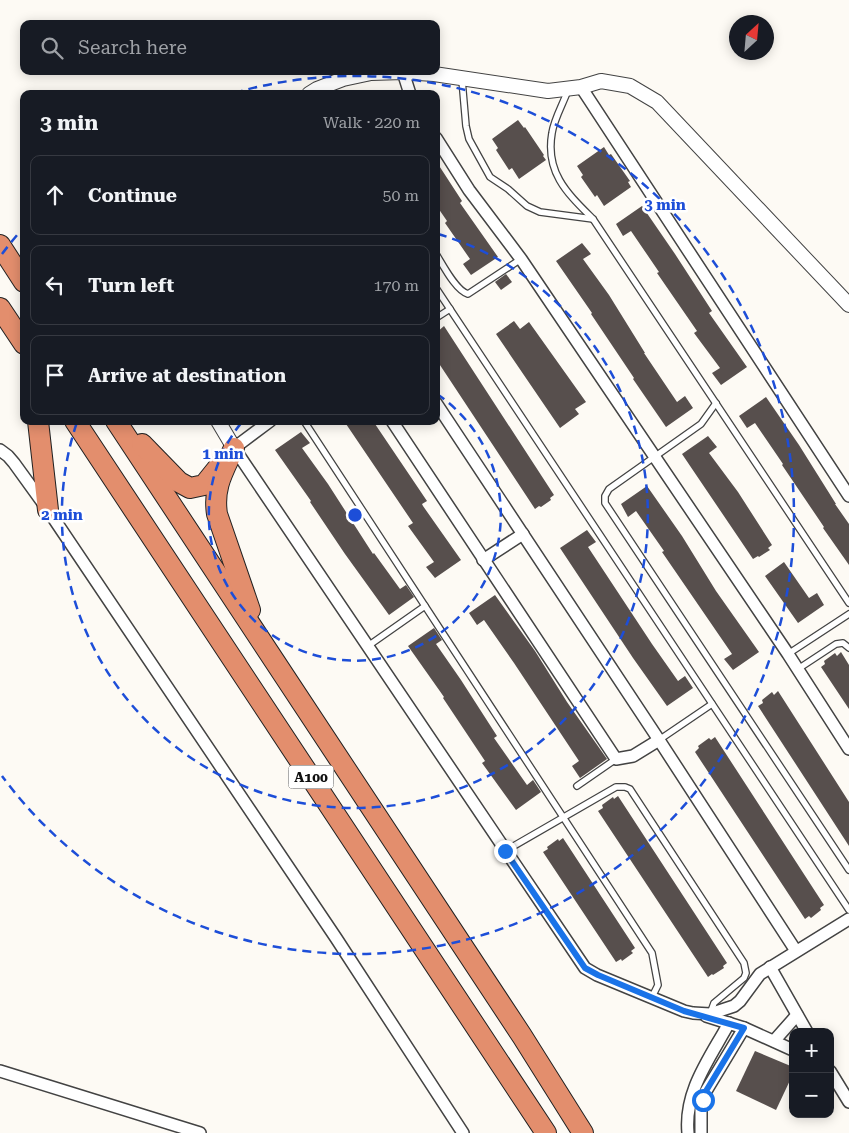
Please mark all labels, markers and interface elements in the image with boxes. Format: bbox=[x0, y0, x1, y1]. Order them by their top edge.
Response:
north arrow bbox=[729, 15, 774, 60]
search box bbox=[20, 20, 440, 75]
icon: search bbox=[38, 34, 66, 62]
text: Search here bbox=[78, 36, 187, 59]
text: 3 min bbox=[40, 111, 98, 135]
text: Walk · 220 m bbox=[323, 113, 420, 132]
icon: ahead bbox=[41, 181, 69, 209]
text: Continue bbox=[88, 184, 177, 207]
text: 50 m bbox=[382, 186, 419, 205]
text: 3 min bbox=[644, 196, 686, 214]
icon: left bbox=[41, 271, 69, 299]
text: Turn left bbox=[88, 274, 174, 297]
text: 170 m bbox=[373, 276, 419, 295]
icon: arrive bbox=[41, 361, 69, 389]
text: Arrive at destination bbox=[88, 364, 286, 387]
text: 1 min bbox=[202, 445, 244, 463]
text: 2 min bbox=[41, 506, 83, 524]
centre of rings bbox=[346, 506, 364, 524]
road number: A100 bbox=[288, 766, 334, 789]
route end bbox=[494, 840, 517, 863]
map controls bbox=[789, 1028, 834, 1118]
button: + bbox=[789, 1028, 834, 1073]
button: − bbox=[789, 1073, 834, 1118]
route start bbox=[692, 1089, 715, 1112]

